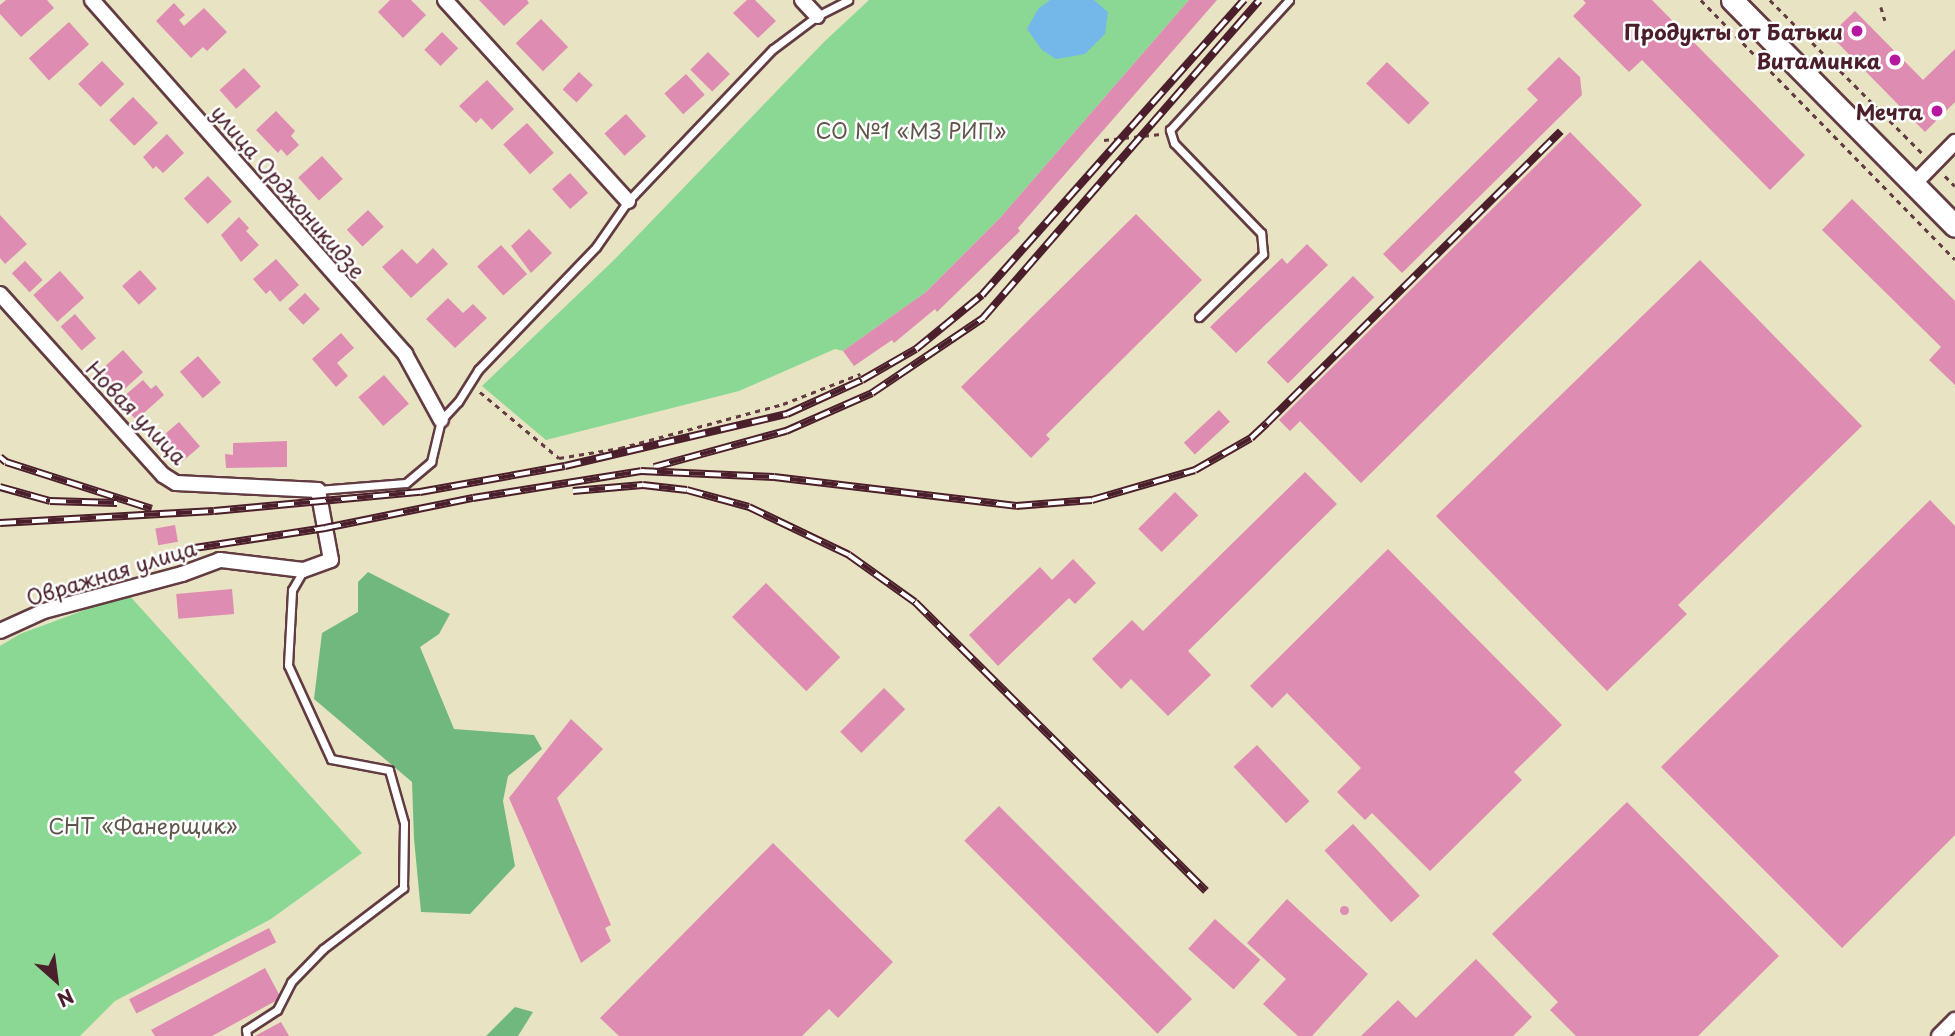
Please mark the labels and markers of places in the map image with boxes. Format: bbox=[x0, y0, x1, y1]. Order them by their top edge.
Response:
place label: Продукты от Батьки bbox=[1622, 18, 1843, 44]
marker: Продукты от Батьки bbox=[1849, 23, 1865, 39]
place label: Витаминка bbox=[1756, 47, 1881, 73]
marker: Витаминка bbox=[1887, 52, 1903, 68]
place label: Мечта bbox=[1856, 98, 1923, 124]
marker: Мечта bbox=[1929, 103, 1945, 119]

